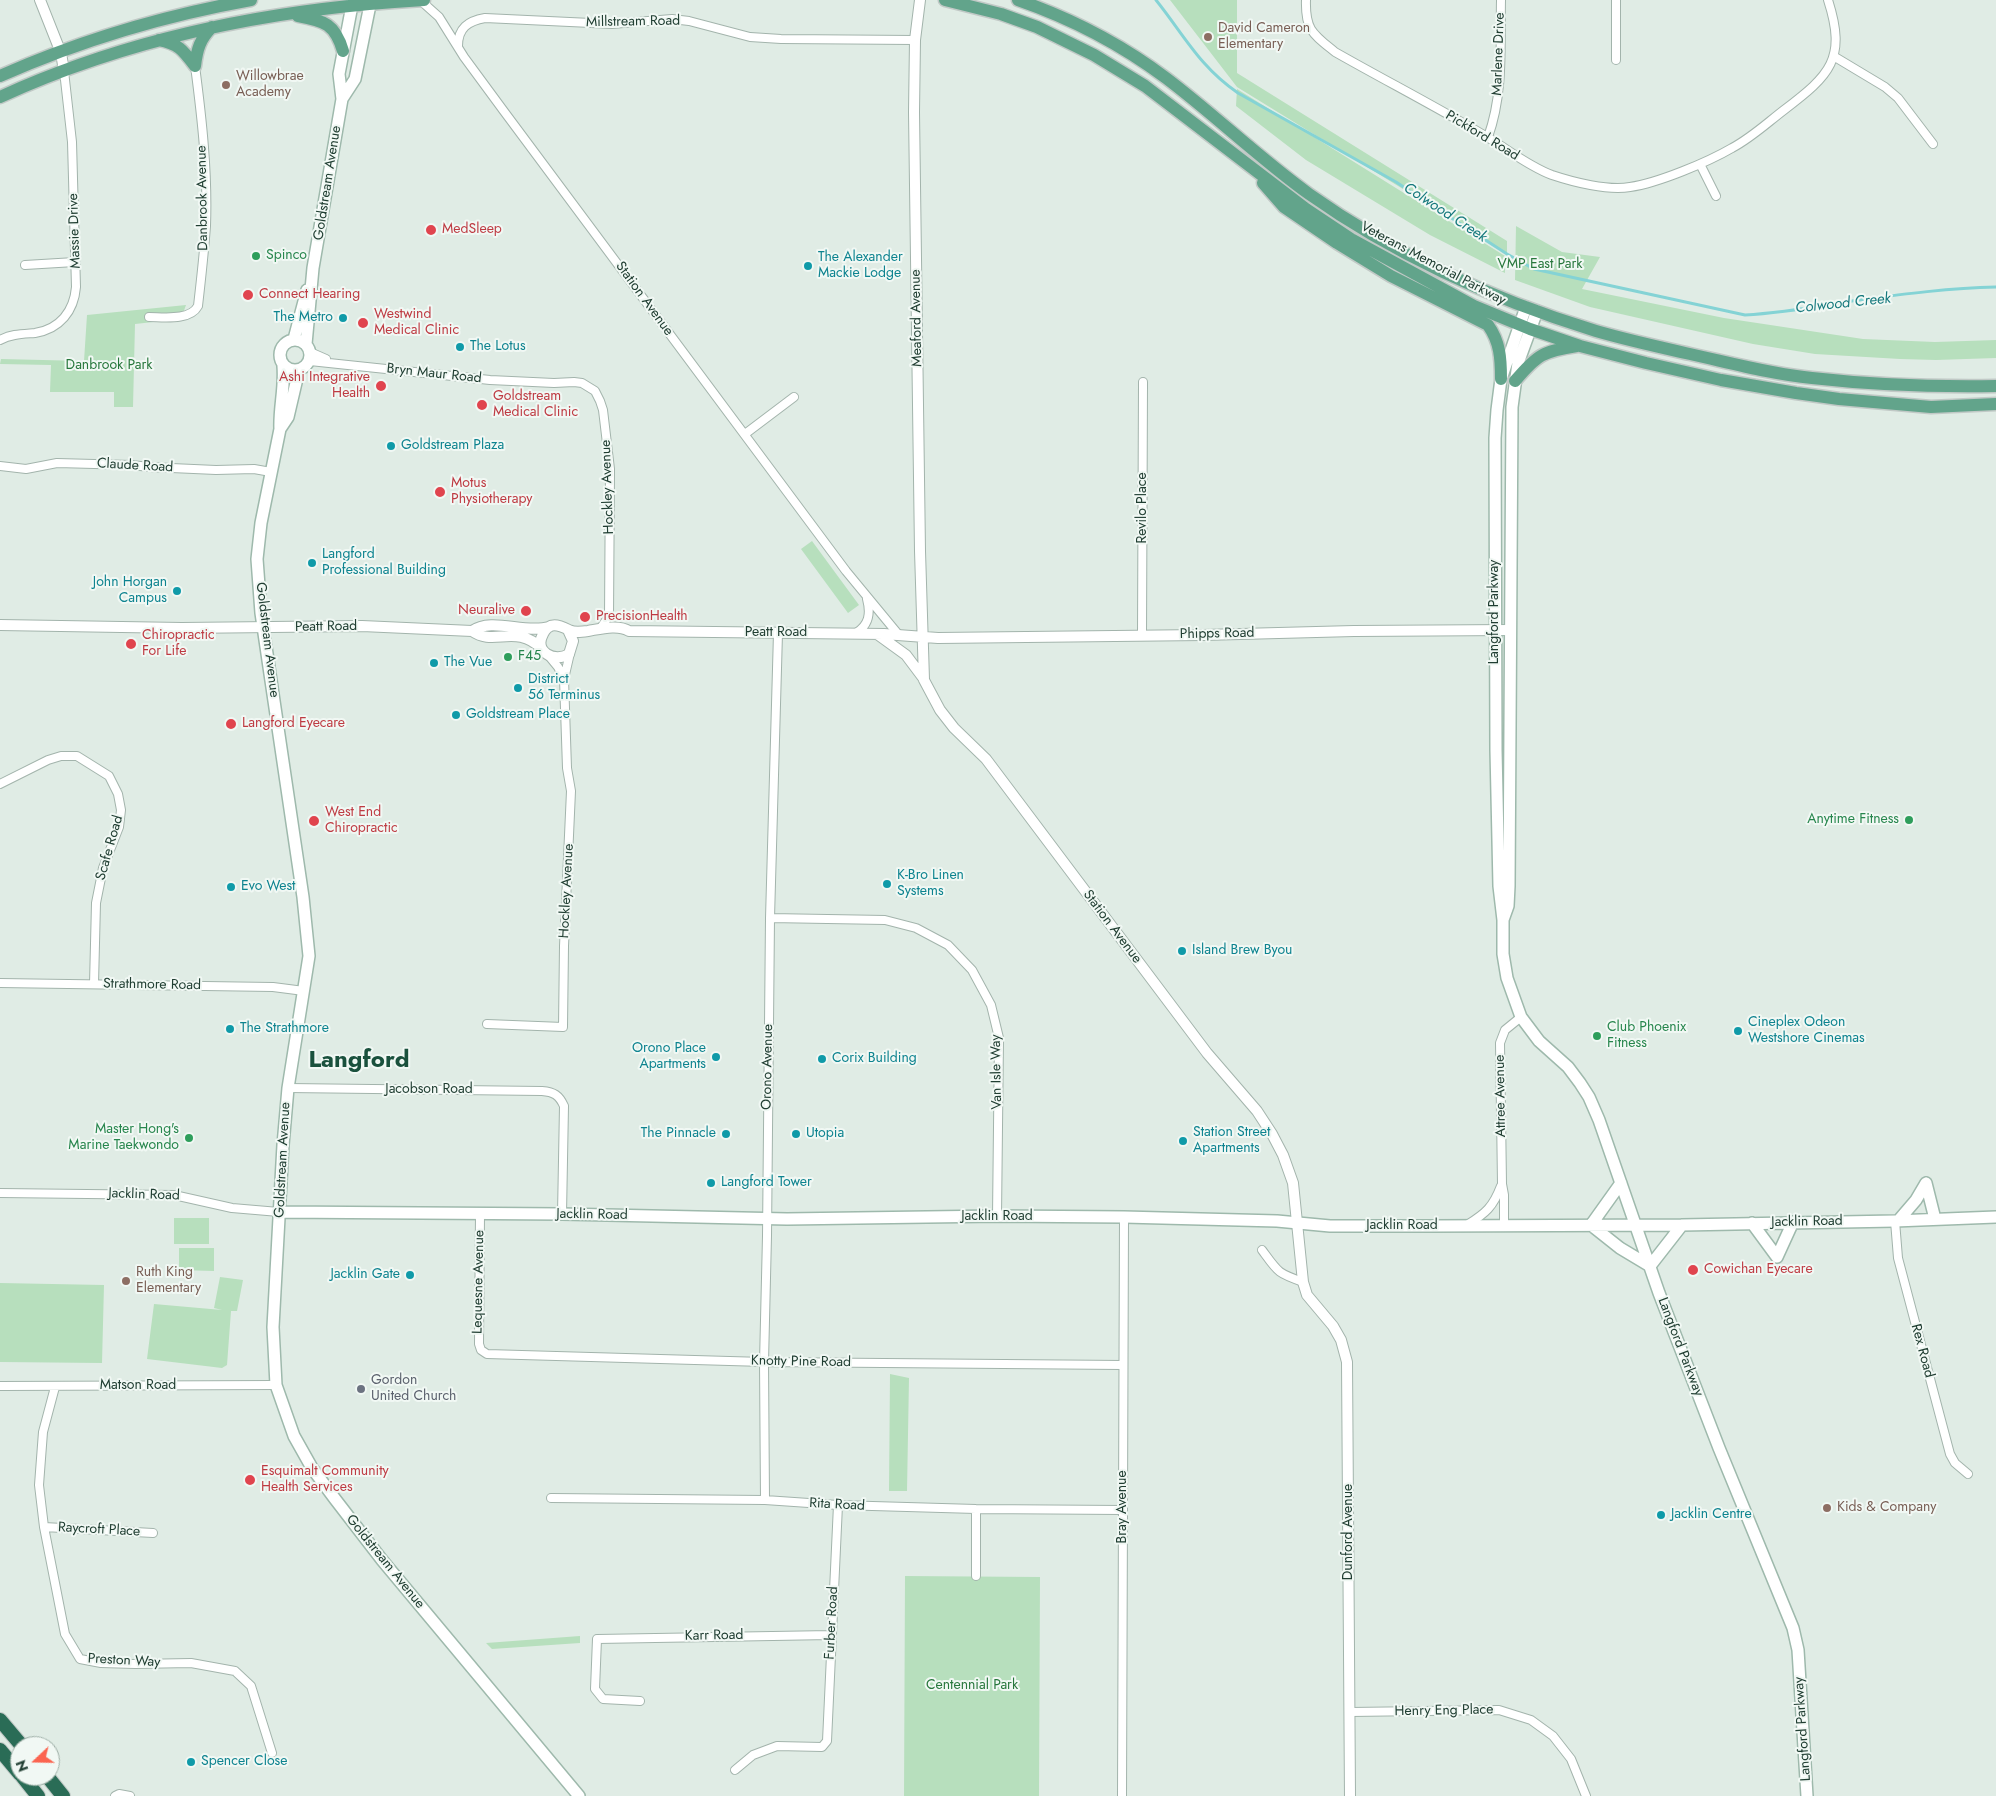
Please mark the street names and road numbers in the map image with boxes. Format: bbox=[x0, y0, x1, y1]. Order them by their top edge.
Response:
street label: Marlene Drive bbox=[1489, 12, 1509, 96]
street label: Millstream Road bbox=[586, 13, 680, 31]
street label: Pickford Road bbox=[1442, 107, 1522, 165]
street label: Goldstream Avenue bbox=[311, 124, 345, 242]
street label: Danbrook Avenue bbox=[194, 145, 212, 251]
street label: Massie Drive bbox=[65, 193, 85, 269]
street label: Veterans Memorial Parkway bbox=[1358, 219, 1508, 309]
street label: Station Avenue bbox=[611, 259, 677, 339]
street label: Meaford Avenue bbox=[908, 269, 926, 367]
street label: Bryn Maur Road bbox=[386, 361, 482, 387]
street label: Hockley Avenue bbox=[598, 439, 618, 535]
street label: Claude Road bbox=[96, 456, 174, 476]
street label: Revilo Place bbox=[1135, 472, 1151, 544]
street label: Langford Parkway bbox=[1487, 560, 1503, 664]
street label: Goldstream Avenue bbox=[252, 581, 282, 699]
street label: Peatt Road bbox=[295, 618, 357, 636]
street label: Peatt Road bbox=[745, 625, 807, 641]
street label: Phipps Road bbox=[1180, 625, 1254, 643]
street label: Scafe Road bbox=[93, 814, 127, 882]
street label: Hockley Avenue bbox=[556, 843, 578, 939]
street label: Station Avenue bbox=[1079, 887, 1145, 967]
street label: Strathmore Road bbox=[103, 976, 201, 994]
street label: Orono Avenue bbox=[759, 1024, 777, 1110]
street label: Van Isle Way bbox=[988, 1034, 1006, 1110]
street label: Attree Avenue bbox=[1492, 1054, 1510, 1138]
street label: Jacobson Road bbox=[385, 1082, 473, 1098]
street label: Goldstream Avenue bbox=[272, 1102, 294, 1218]
street label: Jacklin Road bbox=[108, 1185, 180, 1205]
street label: Jacklin Road bbox=[556, 1206, 628, 1224]
street label: Jacklin Road bbox=[961, 1209, 1033, 1225]
street label: Jacklin Road bbox=[1771, 1213, 1843, 1231]
street label: Jacklin Road bbox=[1366, 1218, 1438, 1234]
street label: Lequesne Avenue bbox=[470, 1230, 488, 1334]
street label: Langford Parkway bbox=[1653, 1295, 1707, 1399]
street label: Rex Road bbox=[1907, 1322, 1937, 1380]
street label: Knotty Pine Road bbox=[751, 1353, 851, 1371]
street label: Matson Road bbox=[100, 1378, 176, 1394]
street label: Bray Avenue bbox=[1115, 1470, 1131, 1544]
street label: Dunford Avenue bbox=[1341, 1484, 1357, 1580]
street label: Rita Road bbox=[809, 1495, 865, 1515]
street label: Goldstream Avenue bbox=[342, 1512, 428, 1612]
street label: Raycroft Place bbox=[57, 1519, 141, 1541]
street label: Furber Road bbox=[822, 1586, 842, 1660]
street label: Karr Road bbox=[685, 1627, 743, 1645]
street label: Preston Way bbox=[87, 1651, 161, 1671]
street label: Langford Parkway bbox=[1791, 1676, 1815, 1782]
street label: Henry Eng Place bbox=[1394, 1702, 1494, 1720]

